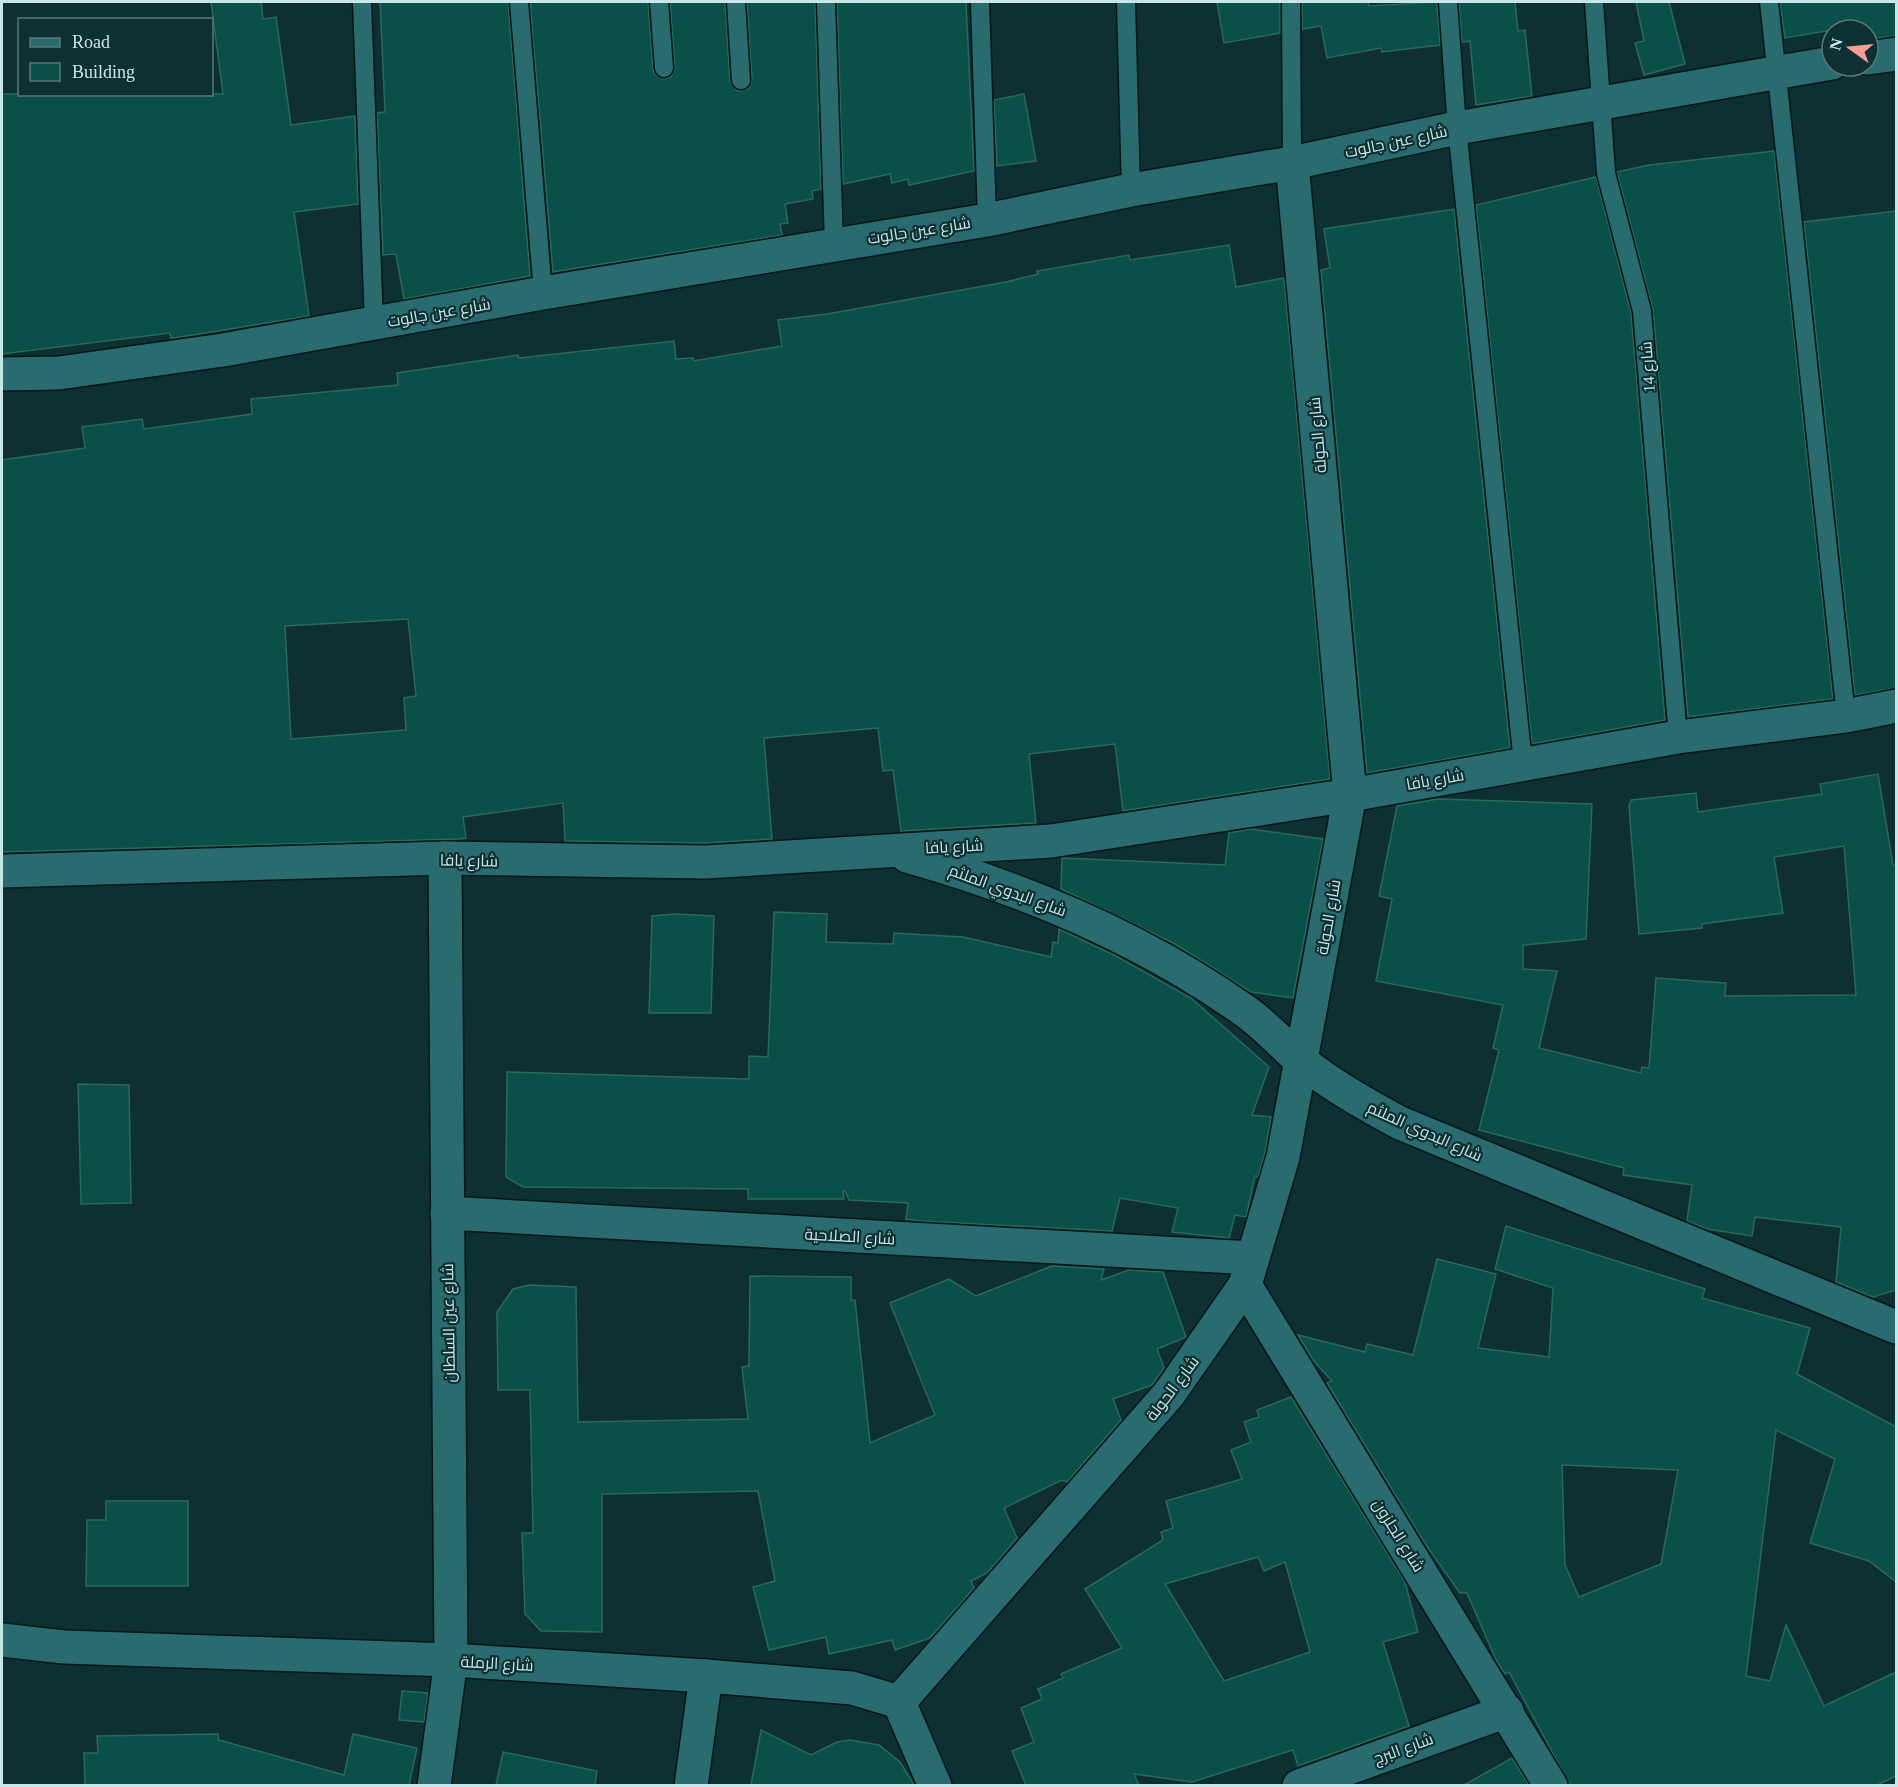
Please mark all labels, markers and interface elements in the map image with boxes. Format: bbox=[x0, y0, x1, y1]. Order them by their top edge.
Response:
legend bbox=[18, 18, 213, 96]
north arrow bbox=[1820, 18, 1880, 78]
text: Road bbox=[72, 32, 110, 52]
text: N bbox=[1826, 36, 1846, 52]
text: Building bbox=[72, 62, 135, 82]
street label: شارع عين جالوت bbox=[1343, 122, 1449, 164]
street label: شارع عين جالوت bbox=[866, 214, 972, 250]
street label: شارع عين جالوت bbox=[386, 295, 492, 333]
street label: شارع 14 bbox=[1637, 341, 1661, 393]
street label: شارع الحولة bbox=[1306, 396, 1332, 474]
street label: شارع يافا bbox=[1405, 766, 1466, 796]
street label: شارع يافا bbox=[924, 836, 984, 860]
street label: شارع يافا bbox=[440, 851, 498, 873]
street label: شارع البدوي الملثم bbox=[945, 861, 1069, 924]
street label: شارع الحولة bbox=[1314, 878, 1346, 957]
street label: شارع البدوي الملثم bbox=[1363, 1099, 1485, 1169]
street label: شارع الصلاحية bbox=[804, 1226, 896, 1250]
street label: شارع عين السلطان bbox=[439, 1263, 461, 1383]
street label: شارع الحولة bbox=[1143, 1353, 1205, 1426]
street label: شارع الجلزون bbox=[1367, 1496, 1428, 1576]
street label: شارع الرملة bbox=[460, 1653, 534, 1677]
street label: شارع البرج bbox=[1371, 1730, 1436, 1770]

